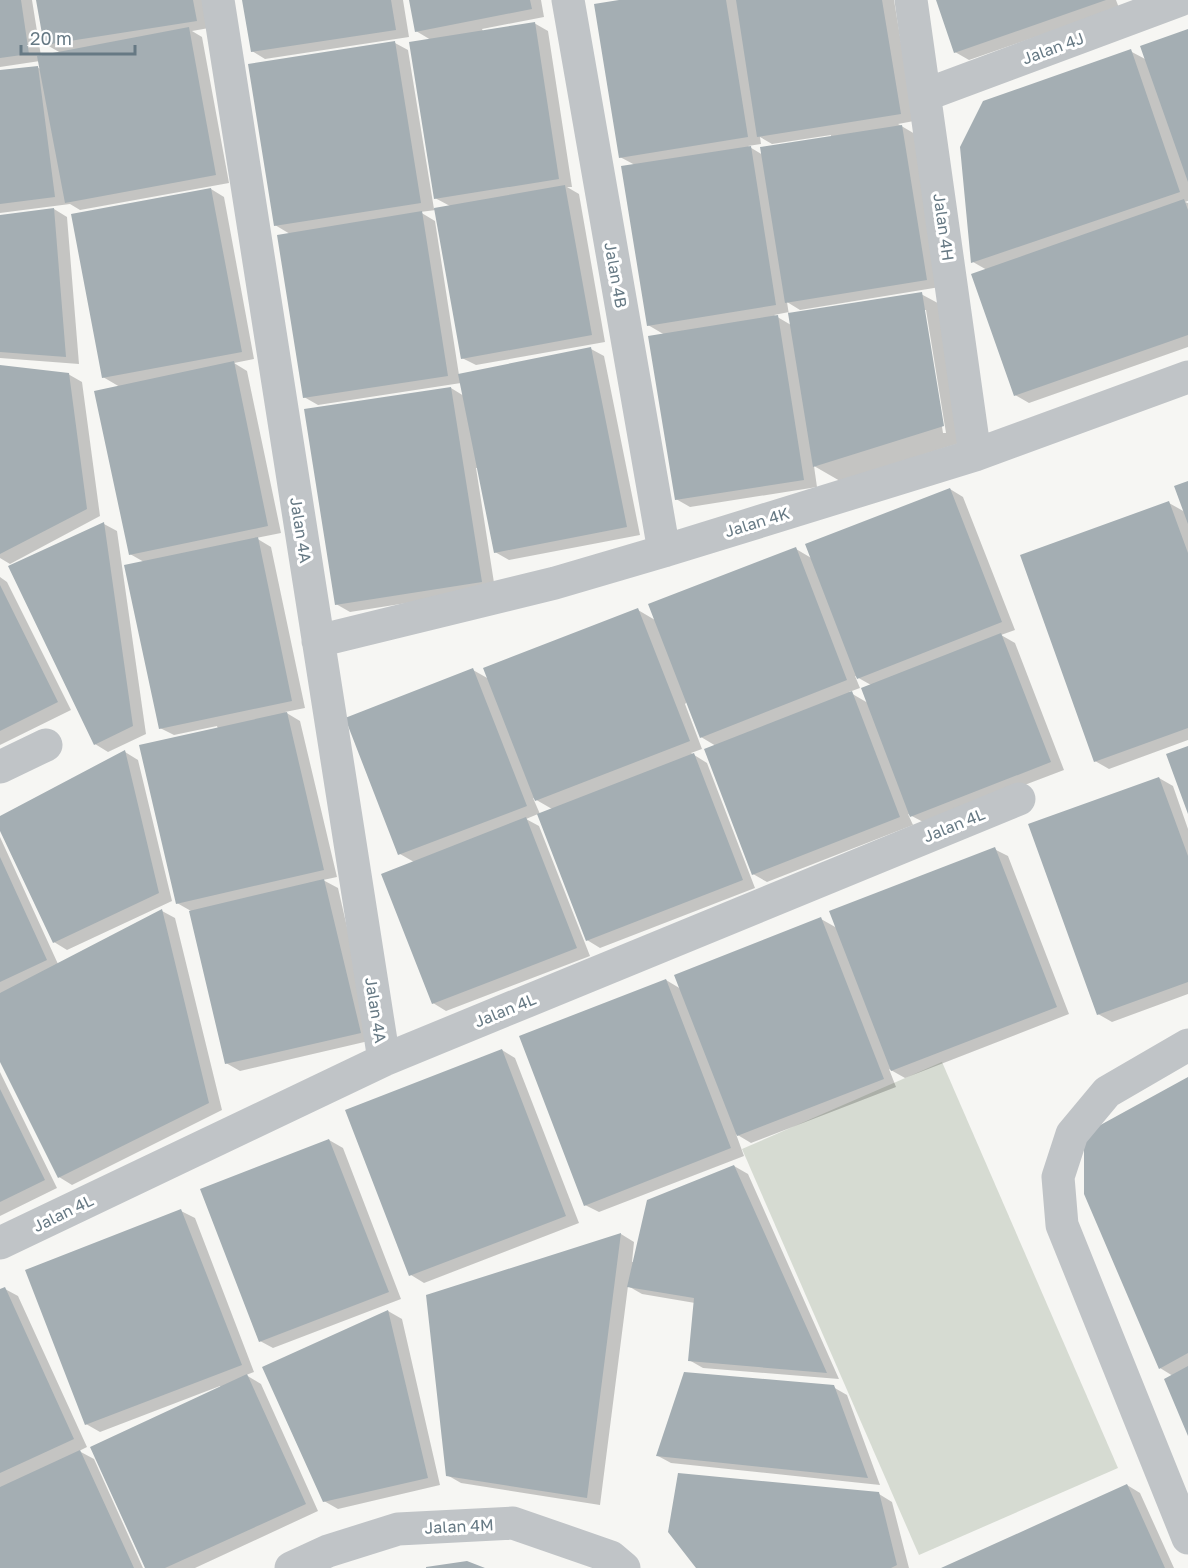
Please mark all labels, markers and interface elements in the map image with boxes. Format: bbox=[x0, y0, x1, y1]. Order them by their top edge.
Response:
scale bar bbox=[21, 18, 135, 56]
text: 20 m bbox=[30, 27, 72, 49]
street label: Jalan 4J bbox=[1019, 28, 1087, 68]
street label: Jalan 4H bbox=[929, 192, 959, 262]
street label: Jalan 4B bbox=[600, 241, 632, 309]
street label: Jalan 4A bbox=[286, 496, 316, 565]
street label: Jalan 4K bbox=[722, 503, 792, 541]
street label: Jalan 4L bbox=[920, 804, 988, 846]
street label: Jalan 4A bbox=[361, 976, 391, 1045]
street label: Jalan 4L bbox=[471, 989, 539, 1031]
street label: Jalan 4L bbox=[29, 1190, 97, 1236]
street label: Jalan 4M bbox=[424, 1514, 494, 1538]

